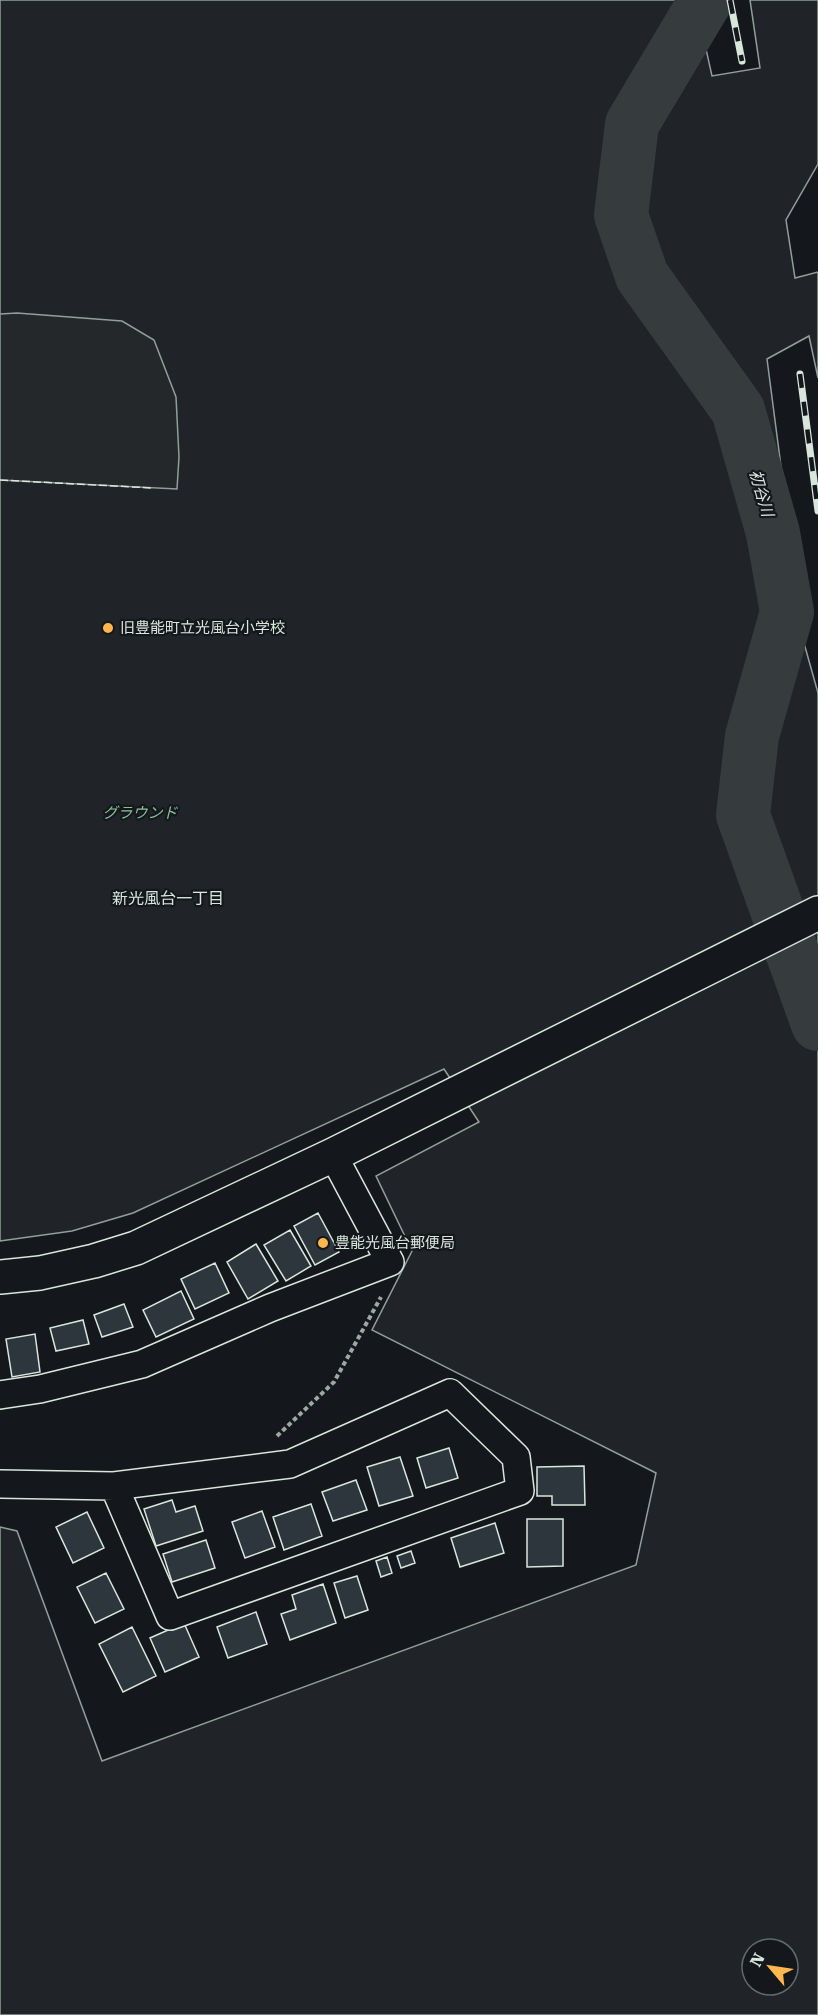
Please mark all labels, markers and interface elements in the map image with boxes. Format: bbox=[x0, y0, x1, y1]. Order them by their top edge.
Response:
water label: 初谷川 bbox=[746, 467, 778, 521]
place label: 旧豊能町立光風台小学校 bbox=[120, 619, 285, 637]
marker: 旧豊能町立光風台小学校 bbox=[101, 621, 115, 635]
park label: グラウンド bbox=[102, 804, 178, 822]
district label: 新光風台一丁目 bbox=[112, 889, 224, 908]
place label: 豊能光風台郵便局 bbox=[335, 1234, 455, 1252]
marker: 豊能光風台郵便局 bbox=[316, 1236, 330, 1250]
north arrow bbox=[740, 1937, 800, 1997]
text: N bbox=[746, 1950, 769, 1970]

